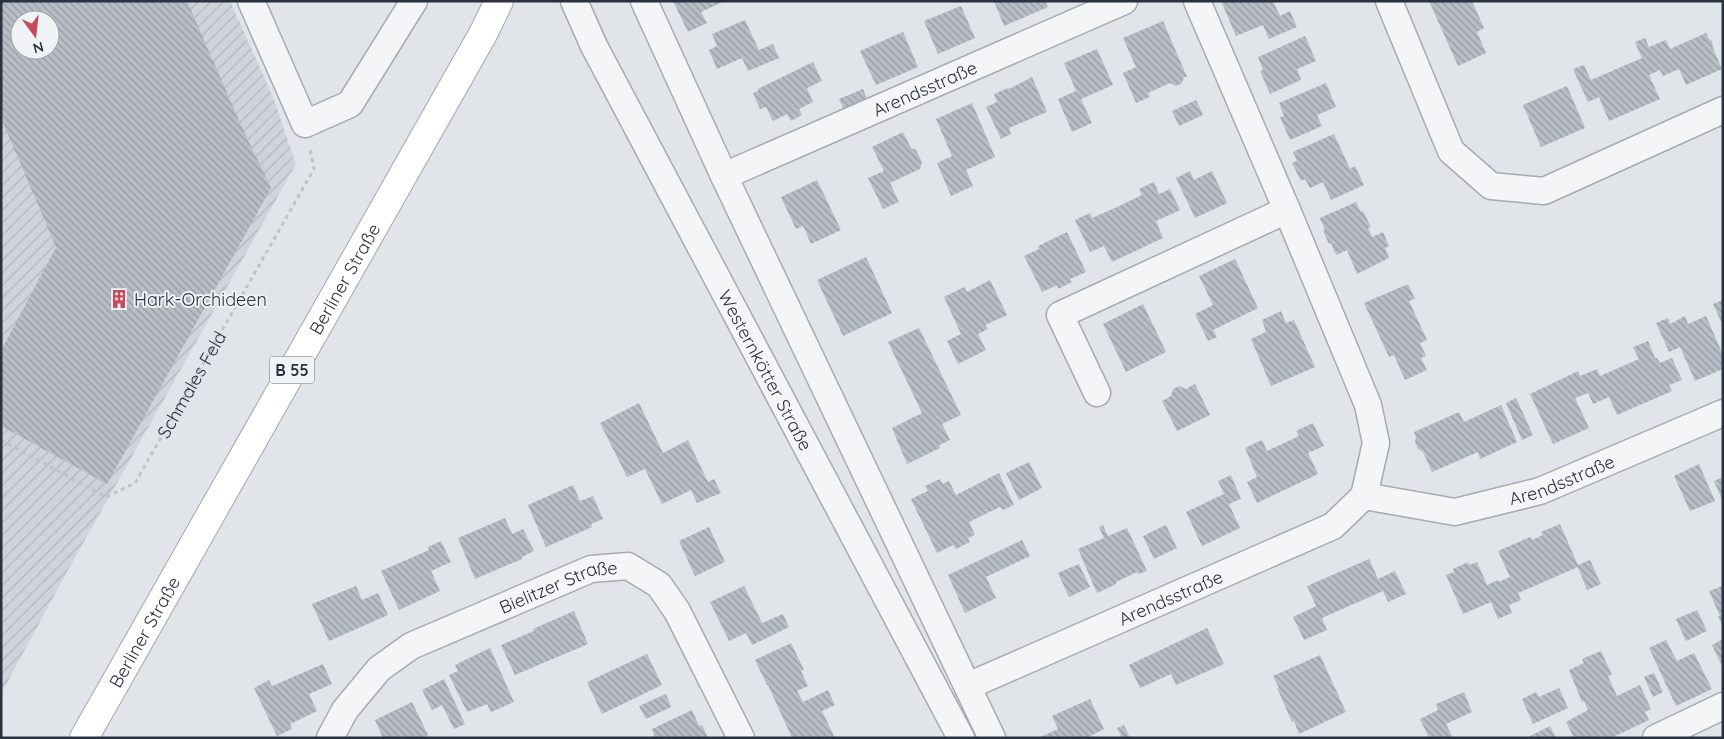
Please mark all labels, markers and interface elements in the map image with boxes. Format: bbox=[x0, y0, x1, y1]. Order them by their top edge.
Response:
north arrow bbox=[10, 10, 60, 60]
text: N bbox=[31, 38, 46, 58]
street label: Arendsstraße bbox=[869, 55, 980, 121]
street label: Berliner Straße bbox=[304, 219, 385, 338]
street label: Westernkötter Straße bbox=[714, 286, 818, 454]
building icon: Hark-Orchideen bbox=[108, 288, 130, 310]
place label: Hark-Orchideen bbox=[134, 288, 267, 311]
street label: Schmales Feld bbox=[152, 327, 231, 442]
road number: B 55 bbox=[270, 356, 314, 384]
street label: Arendsstraße bbox=[1506, 449, 1618, 510]
street label: Bielitzer Straße bbox=[496, 555, 618, 618]
street label: Arendsstraße bbox=[1115, 564, 1226, 630]
street label: Berliner Straße bbox=[104, 572, 185, 692]

